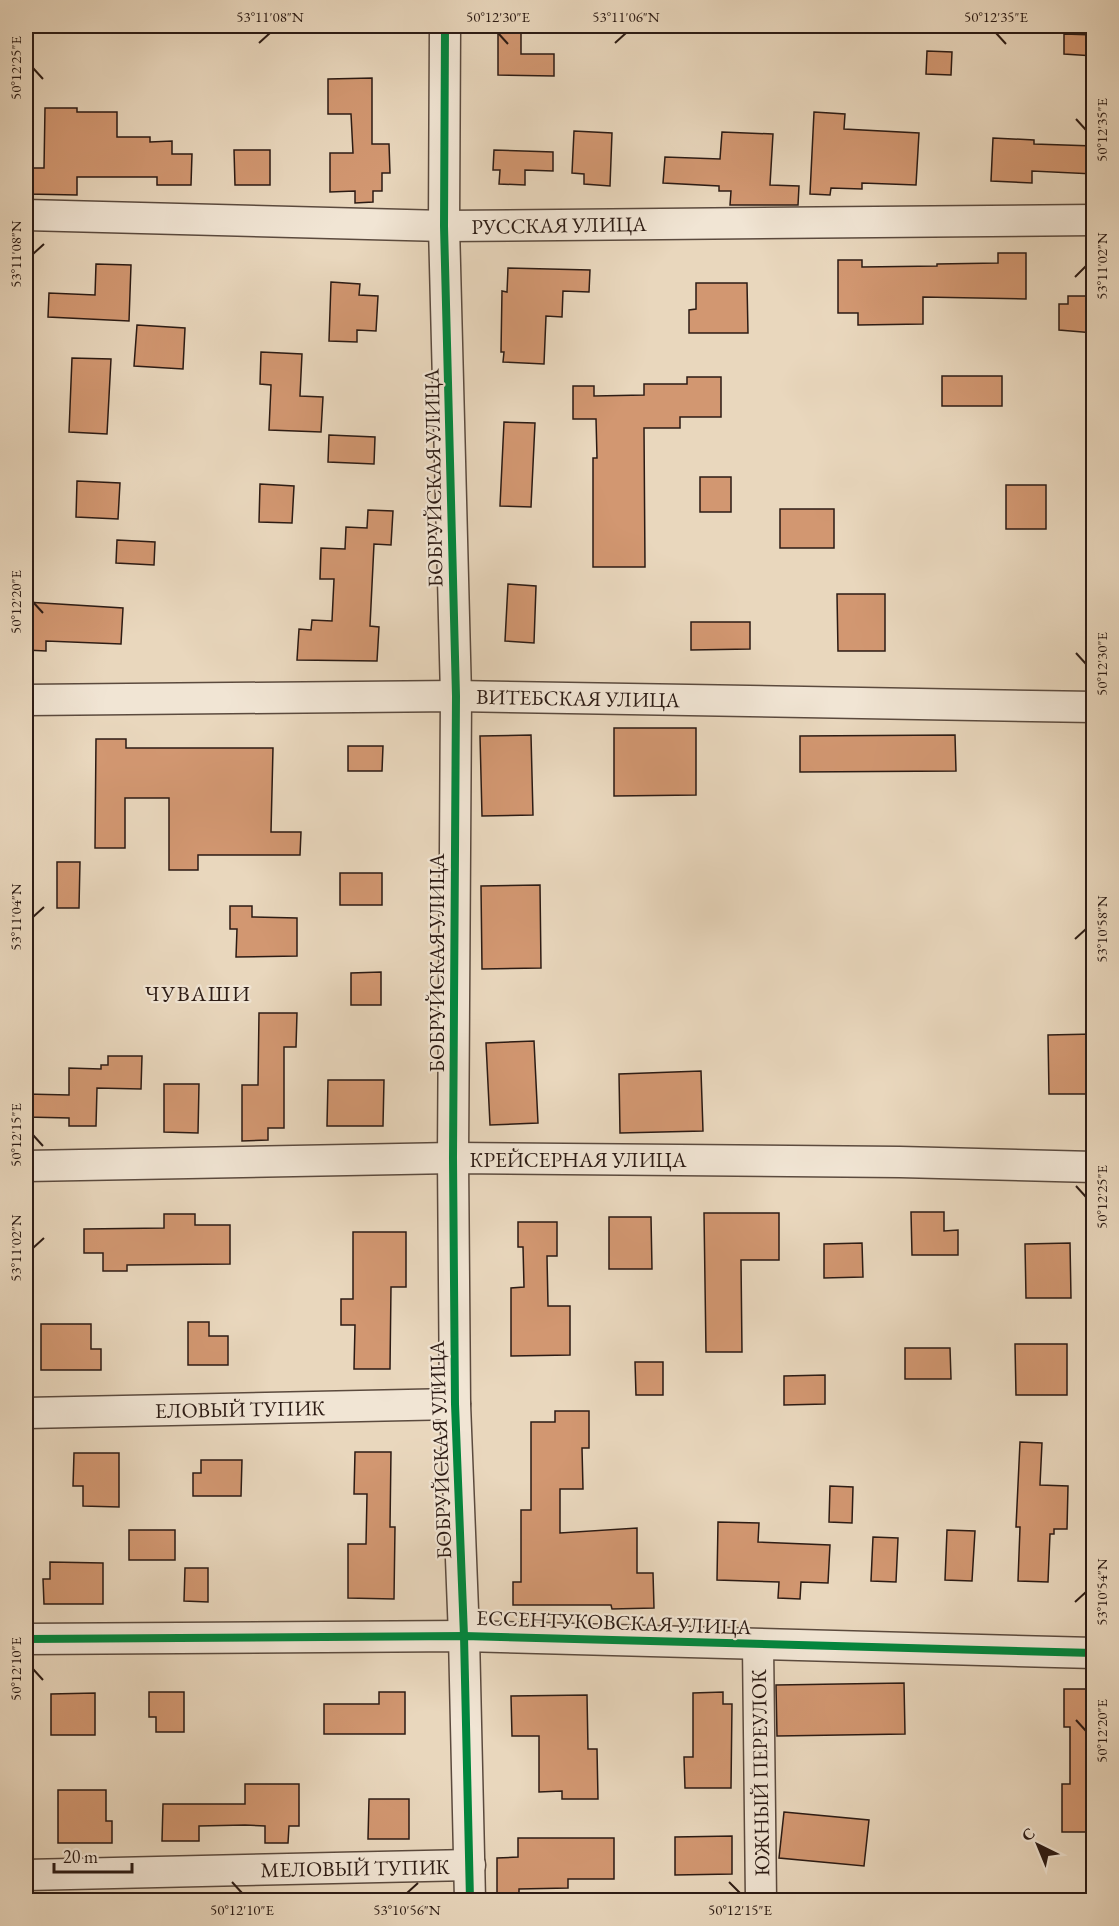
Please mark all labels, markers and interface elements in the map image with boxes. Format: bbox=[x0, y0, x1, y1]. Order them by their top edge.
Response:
text: 53°11'08"N bbox=[236, 7, 304, 26]
text: 50°12'30"E bbox=[466, 7, 531, 26]
text: 53°11'06"N bbox=[592, 7, 660, 26]
text: 50°12'35"E bbox=[964, 7, 1029, 26]
text: 50°12'25"E bbox=[6, 35, 25, 100]
text: 50°12'35"E bbox=[1092, 97, 1111, 162]
street label: РУССКАЯ УЛИЦА bbox=[471, 210, 647, 240]
text: 53°11'08"N bbox=[6, 220, 25, 288]
text: 53°11'02"N bbox=[1092, 232, 1111, 300]
street label: БОБРУЙСКАЯ УЛИЦА bbox=[418, 368, 448, 588]
text: 50°12'20"E bbox=[6, 569, 25, 634]
text: 50°12'30"E bbox=[1092, 631, 1111, 696]
street label: ВИТЕБСКАЯ УЛИЦА bbox=[476, 683, 681, 713]
street label: БОБРУЙСКАЯ УЛИЦА bbox=[423, 853, 450, 1072]
text: 53°11'04"N bbox=[6, 883, 25, 951]
text: 53°10'58"N bbox=[1092, 895, 1111, 963]
district label: ЧУВАШИ bbox=[145, 979, 251, 1008]
text: 50°12'15"E bbox=[6, 1102, 25, 1167]
street label: КРЕЙСЕРНАЯ УЛИЦА bbox=[470, 1146, 687, 1173]
text: 50°12'25"E bbox=[1092, 1164, 1111, 1229]
text: 53°11'02"N bbox=[6, 1214, 25, 1282]
street label: БОБРУЙСКАЯ УЛИЦА bbox=[423, 1340, 457, 1560]
street label: ЕЛОВЫЙ ТУПИК bbox=[155, 1394, 325, 1424]
text: 53°10'54"N bbox=[1092, 1558, 1111, 1626]
street label: ЕССЕНТУКОВСКАЯ УЛИЦА bbox=[476, 1604, 753, 1640]
text: 50°12'10"E bbox=[6, 1636, 25, 1701]
street label: ЮЖНЫЙ ПЕРЕУЛОК bbox=[745, 1669, 775, 1877]
text: 50°12'20"E bbox=[1092, 1698, 1111, 1763]
north arrow bbox=[1008, 1815, 1068, 1875]
text: С bbox=[1017, 1823, 1039, 1846]
scale bar bbox=[54, 1836, 132, 1874]
text: 20 m bbox=[63, 1845, 98, 1868]
street label: МЕЛОВЫЙ ТУПИК bbox=[260, 1853, 450, 1883]
text: 50°12'10"E bbox=[210, 1900, 275, 1919]
text: 53°10'56"N bbox=[373, 1900, 441, 1919]
text: 50°12'15"E bbox=[708, 1900, 773, 1919]

